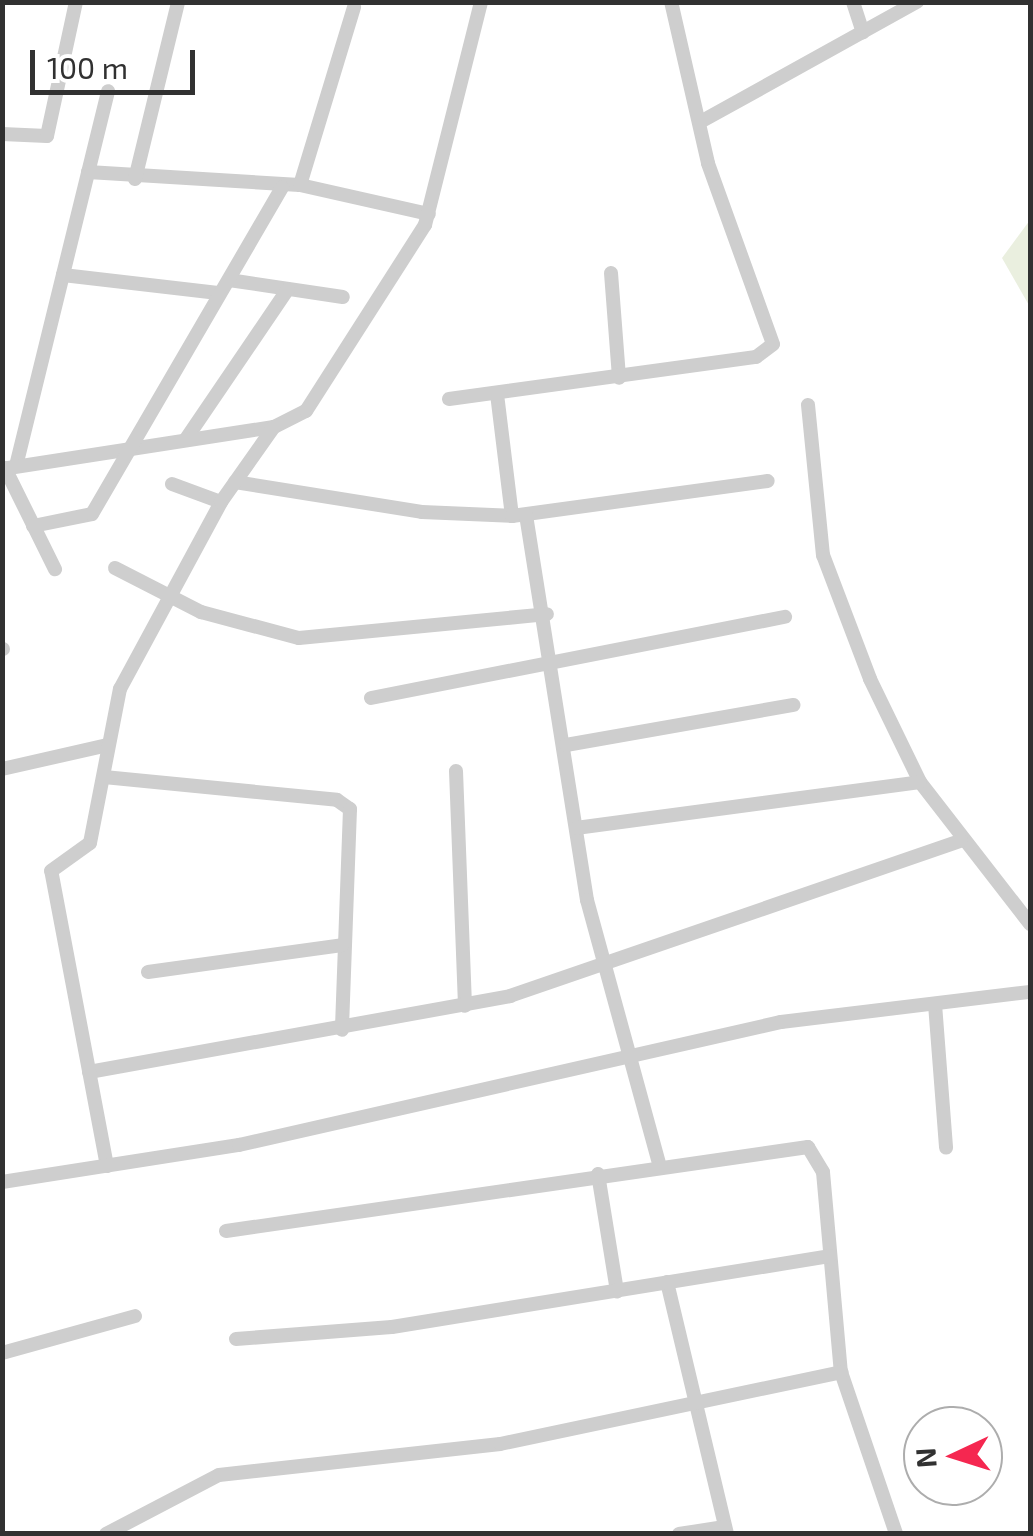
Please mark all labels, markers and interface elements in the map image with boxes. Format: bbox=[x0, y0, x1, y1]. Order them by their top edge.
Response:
scale bar bbox=[35, 30, 200, 92]
text: 100 m bbox=[47, 49, 128, 85]
north arrow bbox=[903, 1406, 1003, 1506]
text: N bbox=[907, 1447, 943, 1469]

